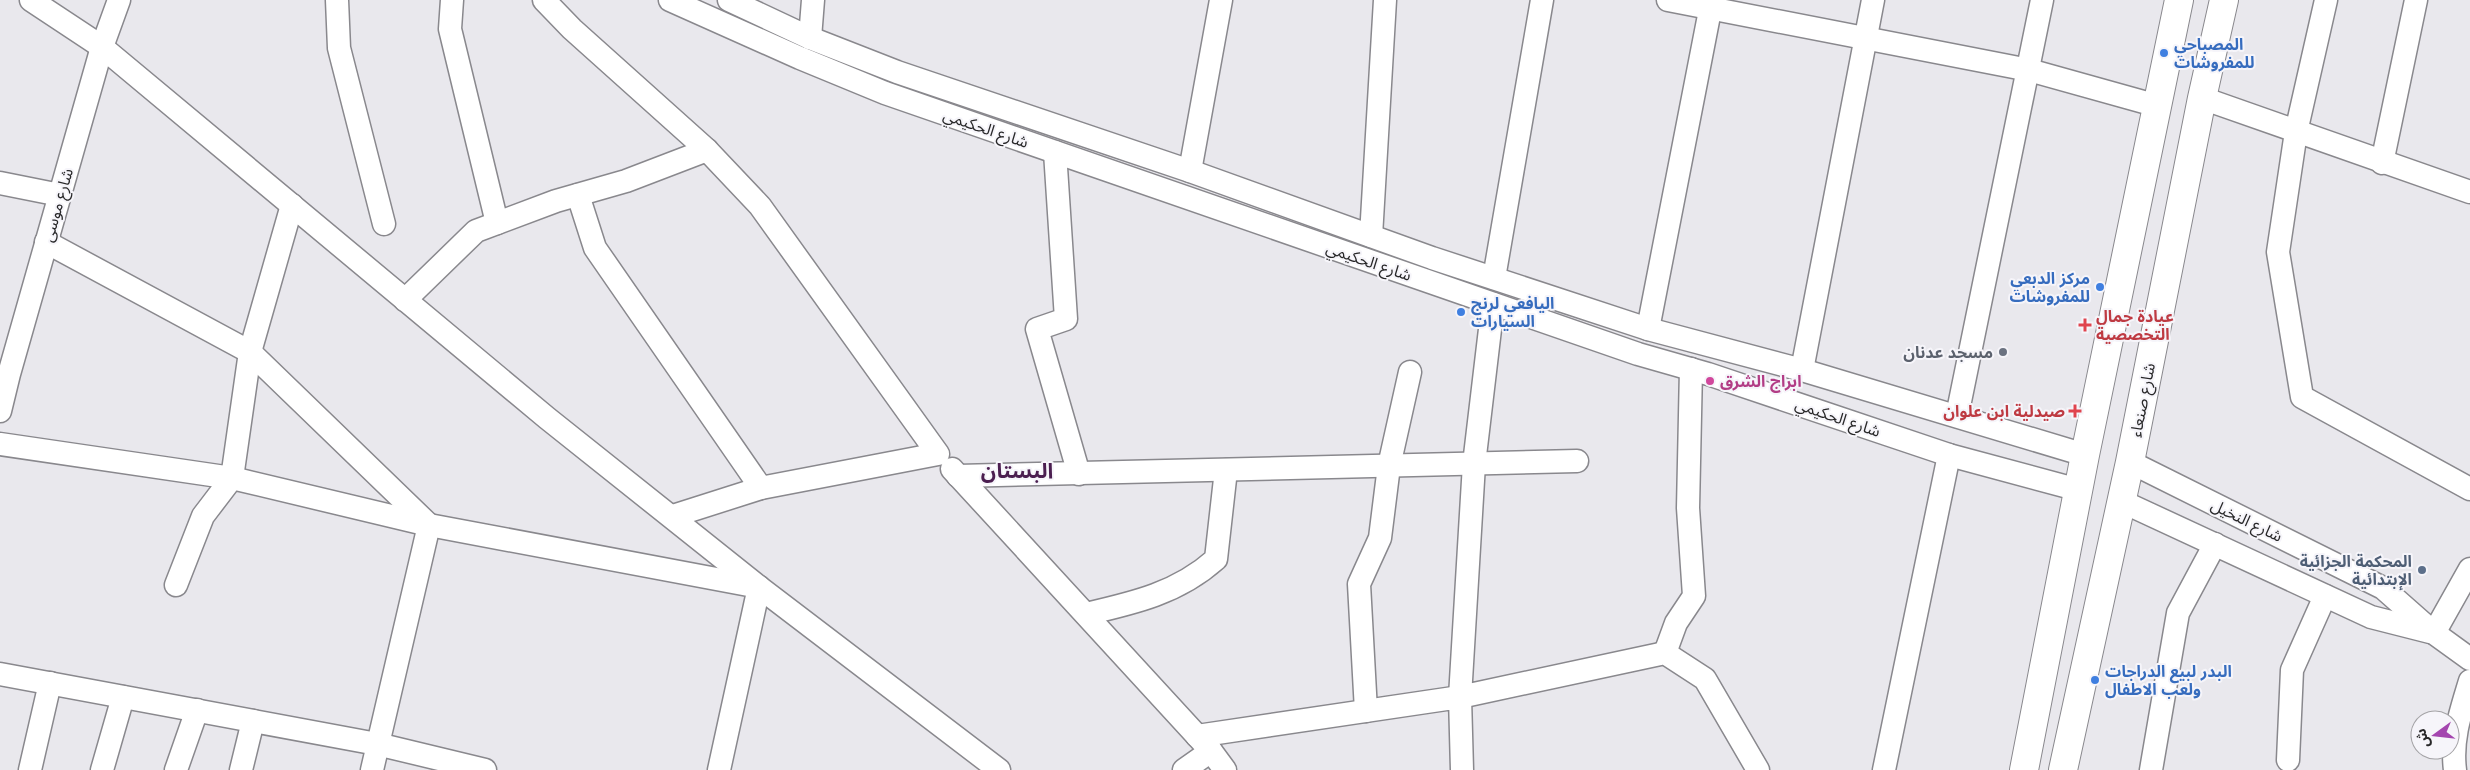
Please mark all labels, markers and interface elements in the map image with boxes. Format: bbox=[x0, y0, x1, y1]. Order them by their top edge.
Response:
place label: المصباحي للمفروشات bbox=[2174, 34, 2255, 72]
marker: المصباحي للمفروشات bbox=[2158, 47, 2170, 59]
street label: شارع الحكيمي bbox=[940, 104, 1031, 155]
street label: شارع موسى bbox=[37, 166, 80, 245]
street label: شارع الحكيمي bbox=[1323, 237, 1414, 288]
place label: مركز الدبعي للمفروشات bbox=[2009, 268, 2090, 306]
marker: مركز الدبعي للمفروشات bbox=[2094, 281, 2106, 293]
place label: اليافعي لرنج السيارات bbox=[1471, 293, 1554, 331]
marker: اليافعي لرنج السيارات bbox=[1455, 306, 1467, 318]
place label: عيادة جمال التخصصية bbox=[2096, 306, 2174, 344]
marker: عيادة جمال التخصصية bbox=[2078, 318, 2092, 332]
place label: مسجد عدنان bbox=[1903, 342, 1993, 362]
marker: مسجد عدنان bbox=[1997, 346, 2009, 358]
street label: شارع صنعاء bbox=[2125, 361, 2162, 439]
place label: ابراج الشرق bbox=[1720, 371, 1802, 393]
marker: ابراج الشرق bbox=[1704, 375, 1716, 387]
street label: شارع الحكيمي bbox=[1792, 393, 1883, 444]
place label: صيدلية ابن علوان bbox=[1943, 401, 2065, 421]
marker: صيدلية ابن علوان bbox=[2069, 405, 2081, 417]
district label: البستان bbox=[981, 457, 1053, 483]
street label: شارع النخيل bbox=[2207, 494, 2286, 549]
place label: المحكمة الجزائية الإبتدائية bbox=[2300, 551, 2412, 591]
marker: المحكمة الجزائية الإبتدائية bbox=[2416, 564, 2428, 576]
place label: البدر لبيع الدراجات ولعب الاطفال bbox=[2105, 661, 2232, 699]
marker: البدر لبيع الدراجات ولعب الاطفال bbox=[2089, 674, 2101, 686]
north arrow bbox=[2410, 710, 2460, 760]
text: ش bbox=[2411, 727, 2434, 750]

